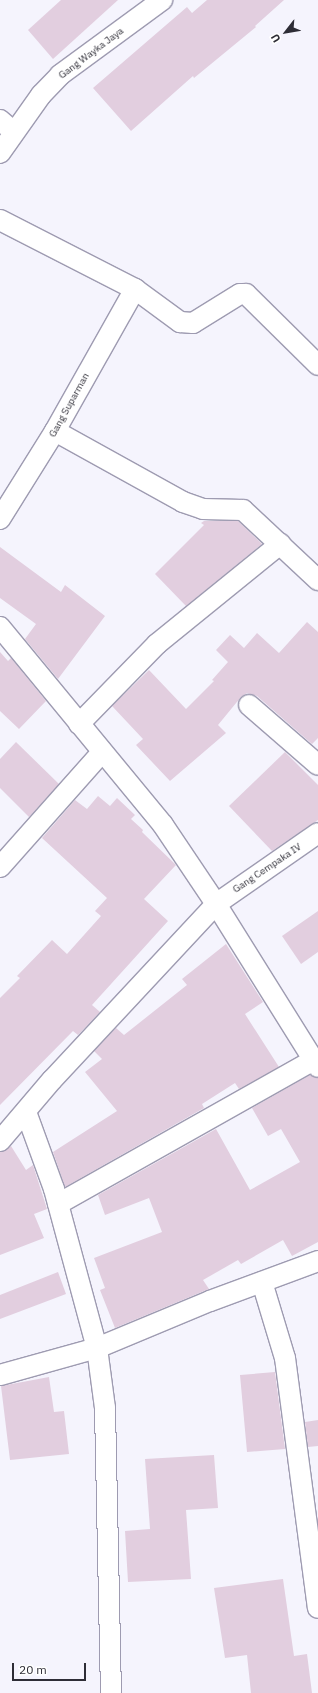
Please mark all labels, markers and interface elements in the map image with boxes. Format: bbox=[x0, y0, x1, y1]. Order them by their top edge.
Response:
north arrow bbox=[266, 12, 306, 52]
street label: Gang Wayka Jaya bbox=[56, 25, 126, 81]
text: U bbox=[268, 31, 284, 45]
street label: Gang Suparman bbox=[46, 371, 92, 439]
street label: Gang Cempaka IV bbox=[230, 841, 304, 895]
scale bar bbox=[14, 1655, 88, 1681]
text: 20 m bbox=[19, 1662, 47, 1677]

